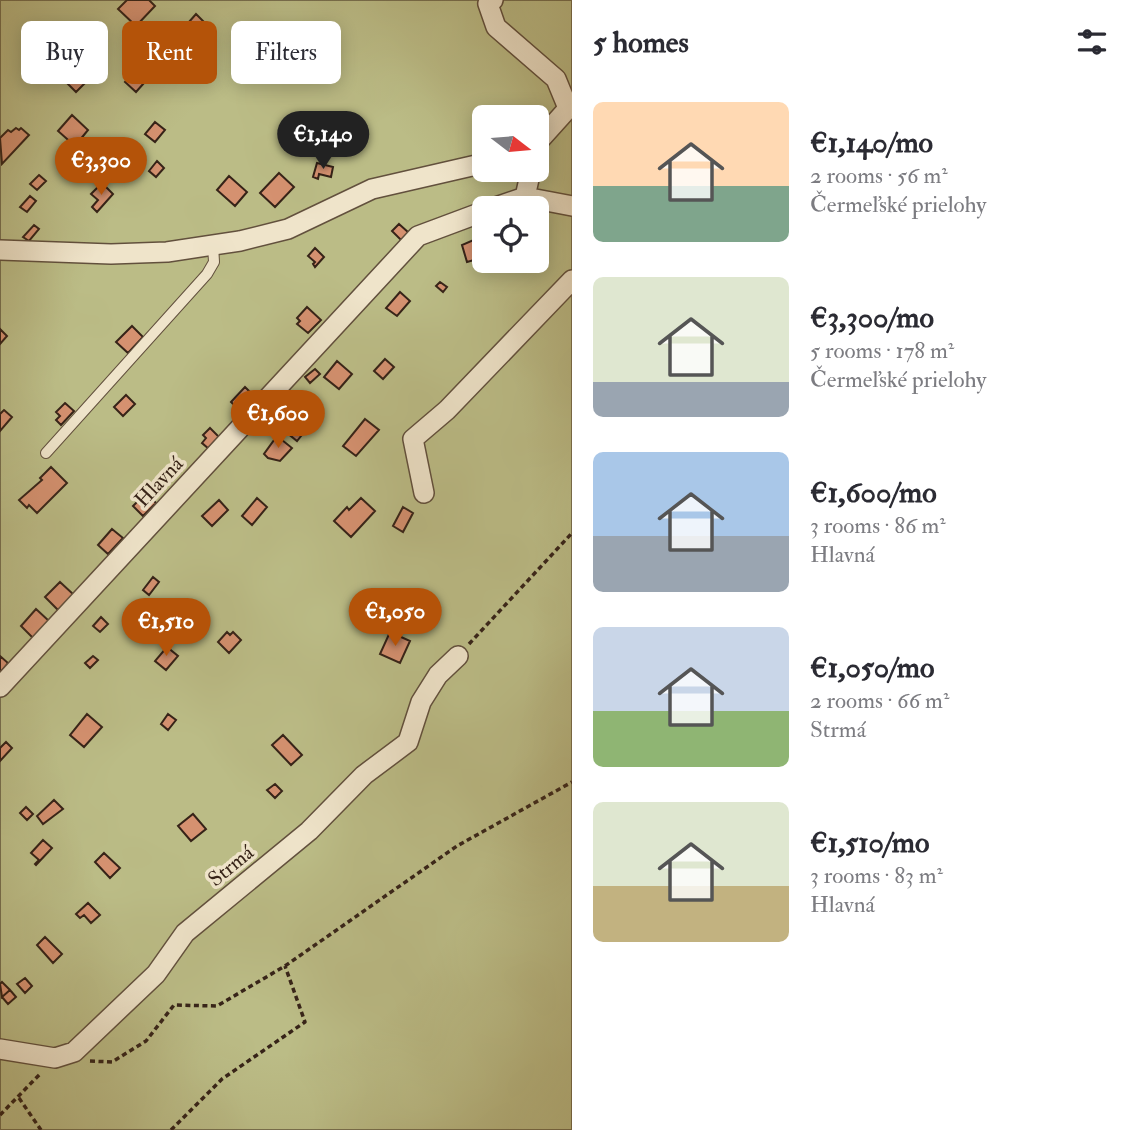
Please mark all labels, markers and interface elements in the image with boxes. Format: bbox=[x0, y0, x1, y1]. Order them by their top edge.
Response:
chip: Buy bbox=[21, 21, 108, 84]
chip: Rent bbox=[122, 21, 217, 84]
chip: Filters bbox=[231, 21, 341, 84]
icon: filters bbox=[1073, 23, 1111, 61]
text: 5 homes bbox=[593, 24, 689, 61]
north arrow bbox=[472, 105, 550, 182]
map controls bbox=[472, 105, 549, 273]
pin: €1,140 bbox=[266, 111, 380, 171]
text: €1,140 bbox=[293, 119, 353, 148]
text: €1,140/mo bbox=[810, 124, 933, 161]
icon: home bbox=[649, 130, 733, 214]
pin: €3,300 bbox=[44, 138, 158, 197]
text: €3,300 bbox=[71, 145, 131, 174]
text: 2 rooms · 56 m² bbox=[810, 161, 948, 190]
text: Čermeľské prielohy bbox=[810, 190, 986, 219]
button: locate bbox=[472, 196, 549, 273]
text: €3,300/mo bbox=[810, 299, 934, 336]
icon: home bbox=[649, 305, 733, 389]
text: 5 rooms · 178 m² bbox=[810, 336, 954, 365]
text: Čermeľské prielohy bbox=[810, 365, 986, 394]
pin: €1,600 bbox=[221, 391, 335, 450]
text: €1,600 bbox=[247, 398, 309, 427]
street label: Hlavná bbox=[129, 451, 189, 513]
text: €1,600/mo bbox=[810, 474, 937, 511]
icon: home bbox=[649, 480, 733, 564]
text: 3 rooms · 86 m² bbox=[810, 511, 946, 540]
text: Hlavná bbox=[810, 540, 875, 569]
pin: €1,050 bbox=[338, 588, 452, 648]
text: €1,050 bbox=[365, 596, 425, 625]
pin: €1,510 bbox=[109, 598, 223, 658]
text: €1,510 bbox=[138, 606, 194, 635]
text: €1,050/mo bbox=[810, 649, 934, 686]
icon: home bbox=[649, 655, 733, 739]
text: 2 rooms · 66 m² bbox=[810, 686, 949, 715]
text: Strmá bbox=[810, 715, 866, 744]
text: €1,510/mo bbox=[810, 824, 929, 861]
icon: home bbox=[649, 830, 733, 914]
street label: Strmá bbox=[203, 839, 260, 893]
text: 3 rooms · 83 m² bbox=[810, 861, 943, 890]
text: Hlavná bbox=[810, 890, 875, 919]

